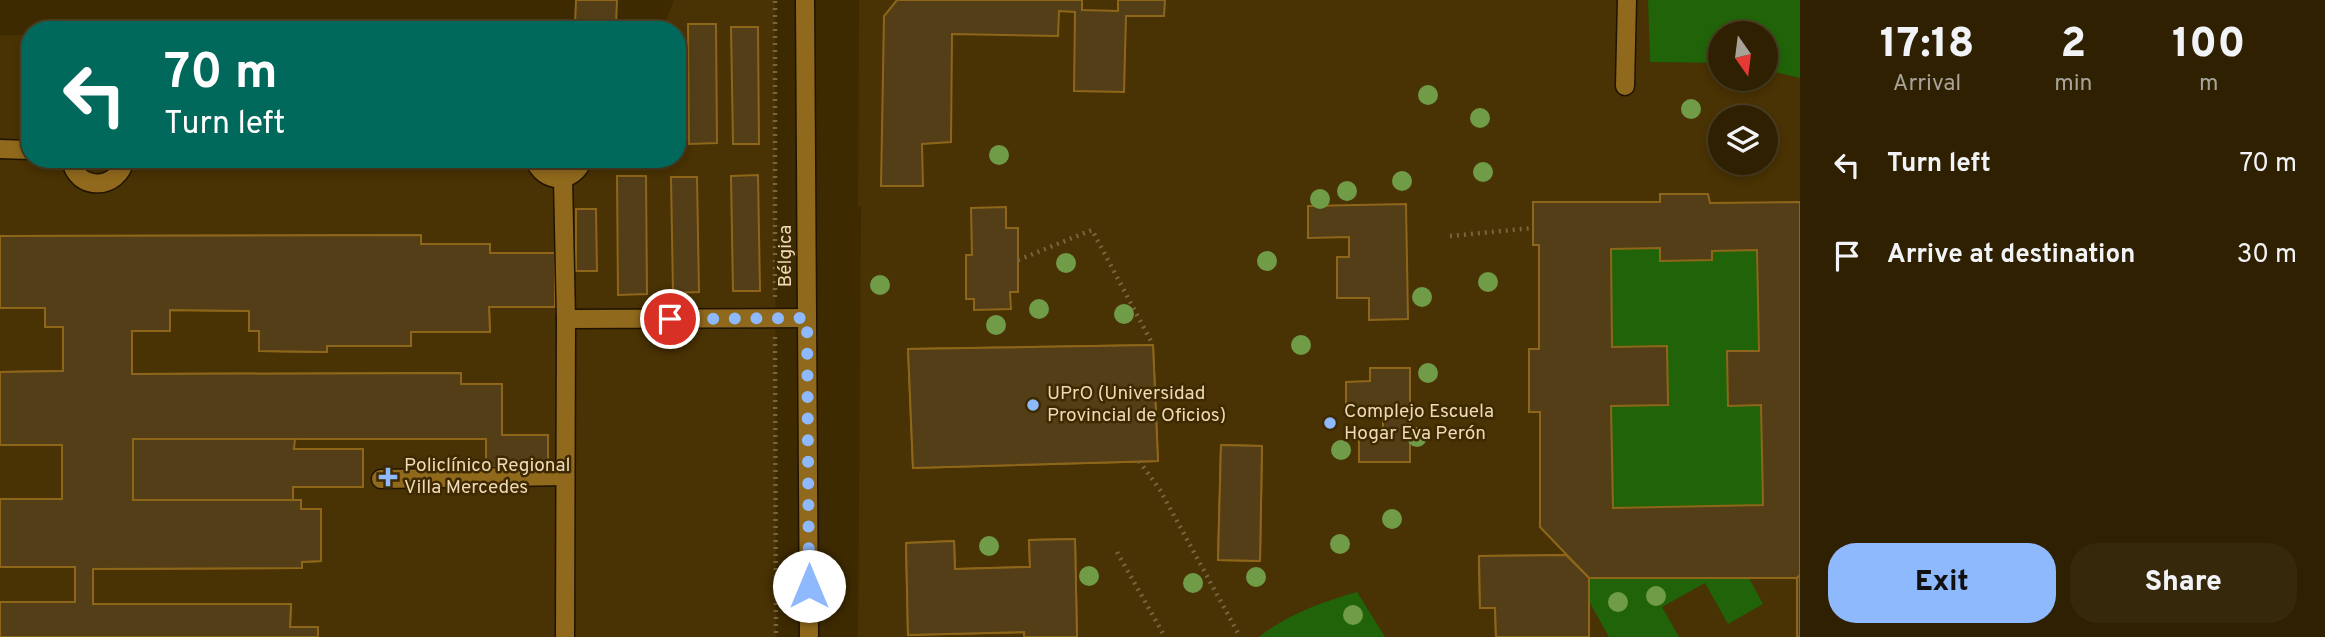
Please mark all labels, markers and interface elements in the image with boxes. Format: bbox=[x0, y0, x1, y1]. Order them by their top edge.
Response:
text: 17:18 bbox=[1880, 19, 1974, 72]
text: 2 bbox=[2060, 19, 2086, 72]
text: 100 bbox=[2172, 19, 2245, 72]
north arrow bbox=[1708, 21, 1778, 91]
map controls bbox=[1708, 21, 1778, 175]
text: 70 m bbox=[164, 44, 278, 106]
icon: left bbox=[49, 49, 140, 140]
text: Arrival bbox=[1893, 70, 1961, 99]
text: min bbox=[2054, 70, 2092, 99]
text: m bbox=[2199, 70, 2218, 99]
text: Turn left bbox=[164, 105, 285, 145]
button: layers bbox=[1708, 105, 1778, 175]
icon: left bbox=[1828, 146, 1866, 184]
text: Turn left bbox=[1887, 148, 1991, 181]
text: 70 m bbox=[2239, 148, 2297, 181]
street label: Bélgica bbox=[774, 225, 798, 287]
icon: arrive bbox=[1828, 237, 1866, 275]
text: Arrive at destination bbox=[1887, 239, 2135, 272]
text: 30 m bbox=[2237, 239, 2297, 272]
pin bbox=[640, 289, 700, 349]
icon: arrive bbox=[651, 300, 689, 338]
place label: UPrO (Universidad Provincial de Oficios) bbox=[1047, 382, 1226, 428]
marker: UPrO (Universidad Provincial de Oficios) bbox=[1025, 397, 1041, 413]
place label: Complejo Escuela Hogar Eva Perón bbox=[1344, 400, 1494, 446]
marker: Complejo Escuela Hogar Eva Perón bbox=[1322, 415, 1338, 431]
place label: Policlínico Regional Villa Mercedes bbox=[404, 454, 571, 500]
marker: Policlínico Regional Villa Mercedes bbox=[378, 467, 398, 487]
button: Exit bbox=[1828, 543, 2056, 623]
button: Share bbox=[2070, 543, 2297, 623]
position arrow bbox=[772, 549, 846, 623]

